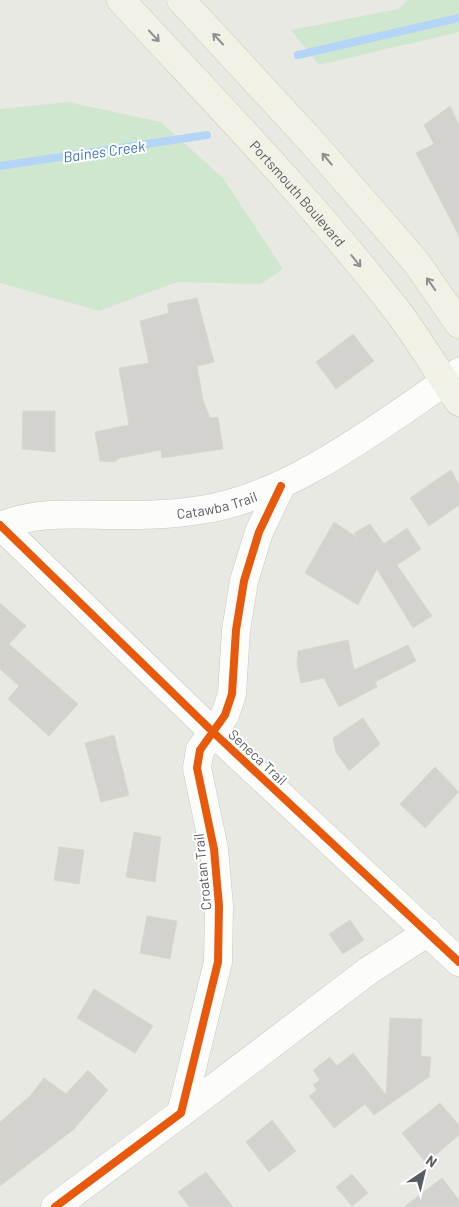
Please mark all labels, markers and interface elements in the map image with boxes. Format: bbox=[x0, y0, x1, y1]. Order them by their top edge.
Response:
one-way arrow bbox=[148, 29, 160, 42]
one-way arrow bbox=[212, 33, 224, 46]
water label: Baines Creek bbox=[62, 136, 147, 166]
street label: Portsmouth Boulevard bbox=[247, 137, 349, 249]
one-way arrow bbox=[322, 153, 333, 166]
one-way arrow bbox=[351, 254, 362, 267]
one-way arrow bbox=[426, 277, 436, 291]
street label: Catawba Trail bbox=[176, 487, 259, 522]
street label: Seneca Trail bbox=[225, 726, 291, 788]
street label: Croatan Trail bbox=[190, 833, 214, 911]
north arrow bbox=[399, 1147, 449, 1197]
text: N bbox=[423, 1151, 440, 1171]

